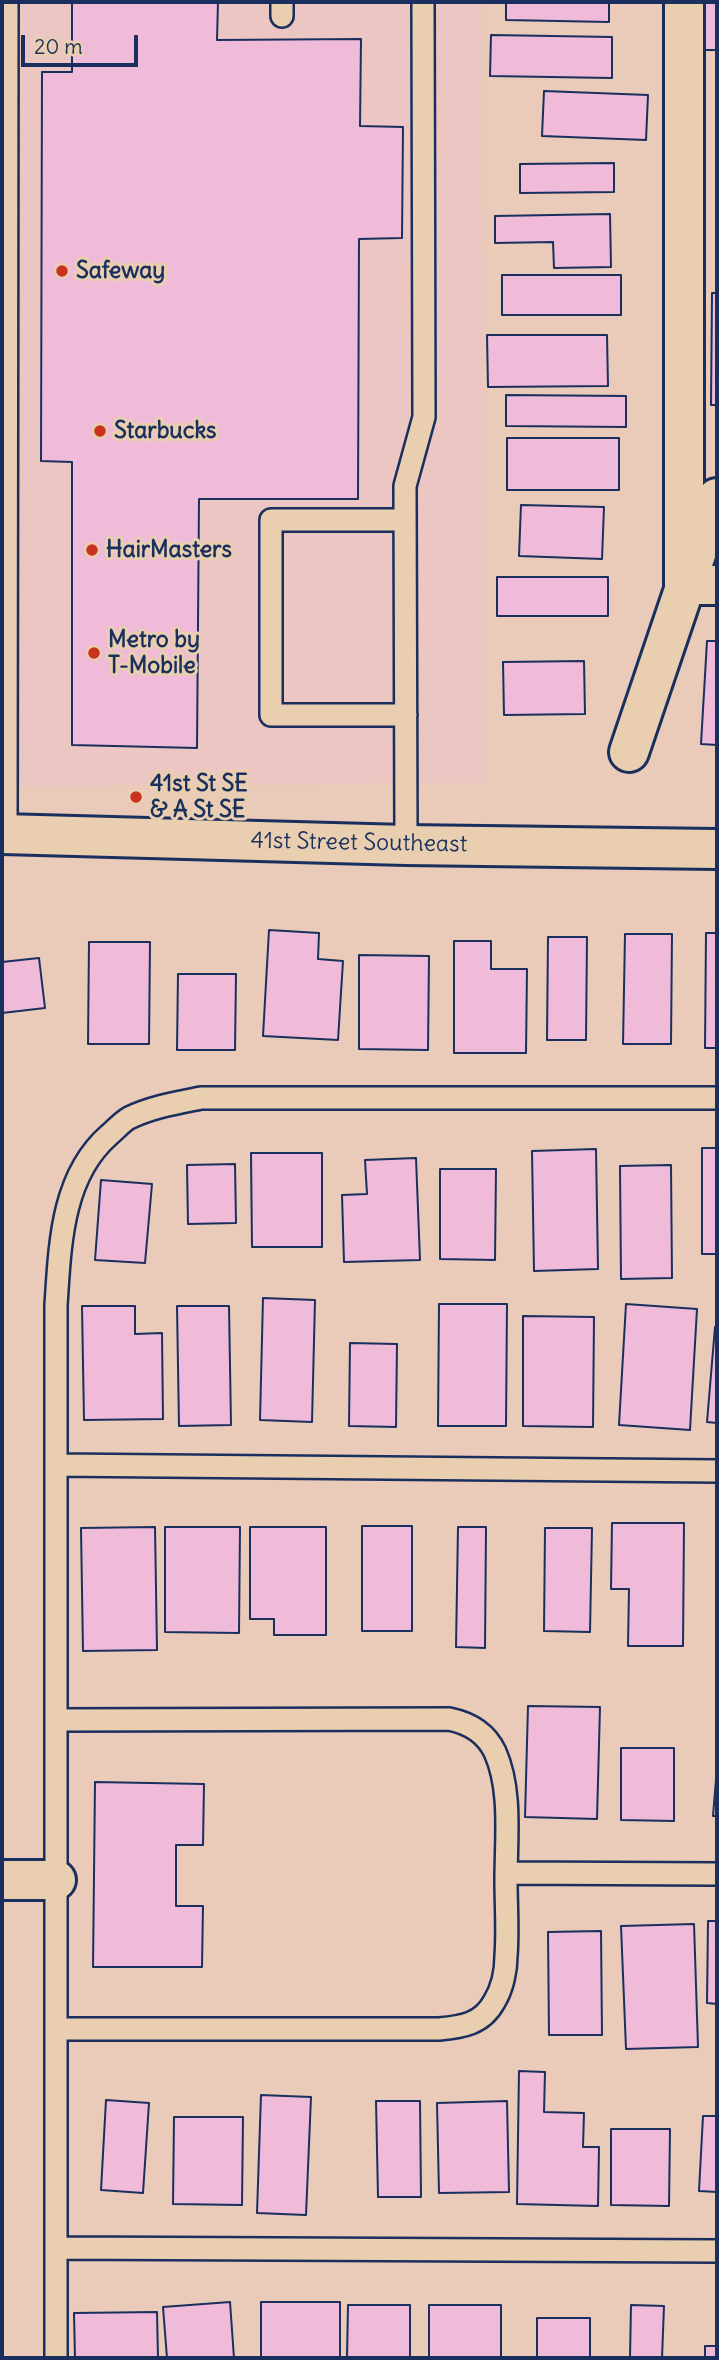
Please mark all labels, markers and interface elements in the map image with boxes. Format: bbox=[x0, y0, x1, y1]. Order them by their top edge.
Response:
scale bar bbox=[24, 21, 142, 65]
text: 20 m bbox=[34, 33, 83, 60]
place label: Safeway bbox=[76, 257, 165, 285]
marker: Safeway bbox=[54, 263, 70, 279]
place label: Starbucks bbox=[114, 417, 217, 445]
marker: Starbucks bbox=[92, 423, 108, 439]
place label: HairMasters bbox=[106, 536, 232, 564]
marker: HairMasters bbox=[84, 542, 100, 558]
place label: Metro by T-Mobile bbox=[108, 626, 200, 680]
marker: Metro by T-Mobile bbox=[86, 645, 102, 661]
place label: 41st St SE & A St SE bbox=[150, 770, 248, 824]
marker: 41st St SE & A St SE bbox=[128, 789, 144, 805]
street label: 41st Street Southeast bbox=[250, 827, 468, 859]

